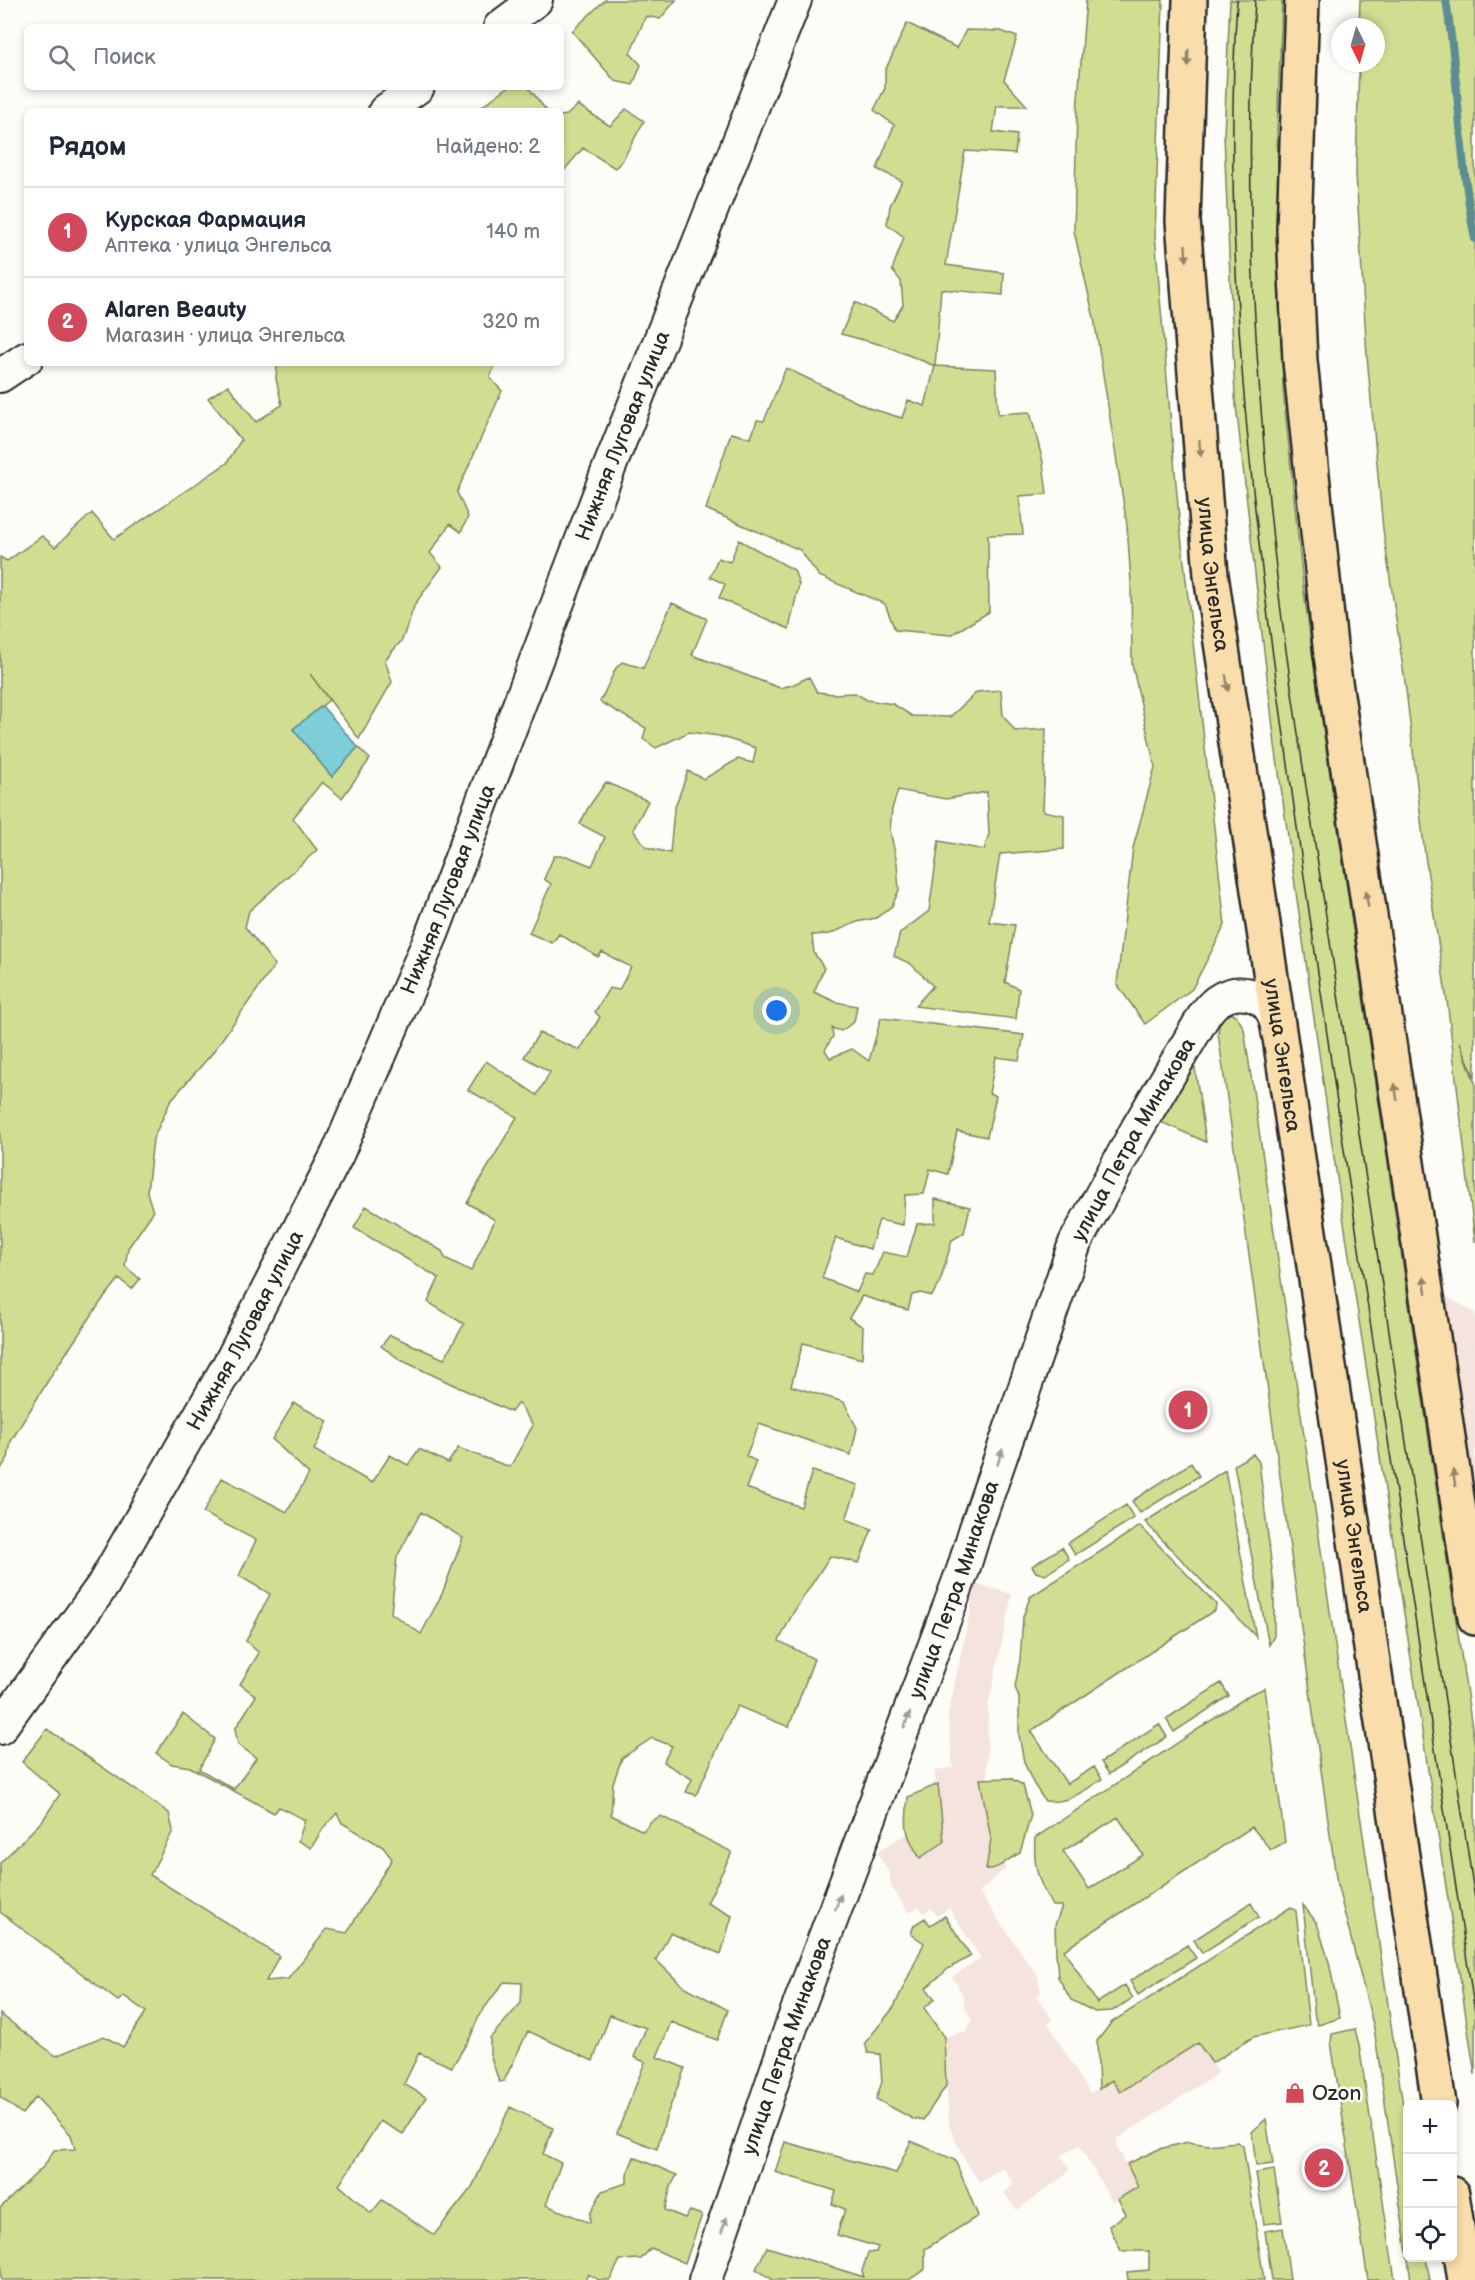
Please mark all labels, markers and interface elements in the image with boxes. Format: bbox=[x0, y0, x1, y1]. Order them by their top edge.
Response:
north arrow bbox=[1331, 18, 1385, 72]
search box bbox=[24, 24, 564, 90]
icon: search bbox=[45, 41, 78, 74]
text: Поиск bbox=[93, 44, 156, 71]
one-way arrow bbox=[1183, 49, 1193, 68]
text: Рядом bbox=[48, 132, 126, 163]
text: Найдено: 2 bbox=[436, 135, 540, 159]
text: Курская Фармация bbox=[105, 207, 306, 234]
text: 1 bbox=[63, 220, 72, 244]
text: 140 m bbox=[486, 220, 540, 244]
text: Аптека · улица Энгельса bbox=[105, 234, 332, 258]
one-way arrow bbox=[1181, 244, 1190, 263]
text: Alaren Beauty bbox=[105, 297, 246, 324]
text: 2 bbox=[62, 310, 73, 334]
text: 320 m bbox=[482, 310, 540, 334]
text: Магазин · улица Энгельса bbox=[105, 324, 345, 348]
street label: Нижняя Луговая улица bbox=[570, 327, 675, 544]
one-way arrow bbox=[1196, 438, 1205, 457]
street label: улица Энгельса bbox=[1192, 497, 1235, 654]
one-way arrow bbox=[1223, 674, 1232, 693]
street label: Нижняя Луговая улица bbox=[395, 780, 500, 998]
one-way arrow bbox=[1363, 889, 1372, 908]
street label: улица Энгельса bbox=[1259, 977, 1307, 1135]
your location bbox=[762, 996, 791, 1025]
street label: улица Петра Минакова bbox=[1066, 1033, 1201, 1246]
one-way arrow bbox=[1392, 1082, 1401, 1101]
street label: Нижняя Луговая улица bbox=[181, 1225, 309, 1435]
one-way arrow bbox=[1421, 1275, 1430, 1294]
pin: 1 bbox=[1168, 1388, 1208, 1432]
one-way arrow bbox=[996, 1448, 1006, 1466]
street label: улица Энгельса bbox=[1331, 1458, 1378, 1615]
one-way arrow bbox=[1449, 1468, 1458, 1487]
street label: улица Петра Минакова bbox=[903, 1477, 1004, 1702]
one-way arrow bbox=[903, 1711, 912, 1729]
one-way arrow bbox=[834, 1893, 843, 1911]
street label: улица Петра Минакова bbox=[736, 1933, 837, 2158]
shop icon: Ozon bbox=[1283, 2081, 1307, 2105]
place label: Ozon bbox=[1312, 2081, 1361, 2106]
map controls bbox=[1403, 2100, 1457, 2262]
button: + bbox=[1403, 2100, 1457, 2154]
pin: 2 bbox=[1304, 2146, 1344, 2190]
button: − bbox=[1403, 2154, 1457, 2208]
button: locate bbox=[1403, 2208, 1457, 2262]
one-way arrow bbox=[719, 2216, 729, 2234]

